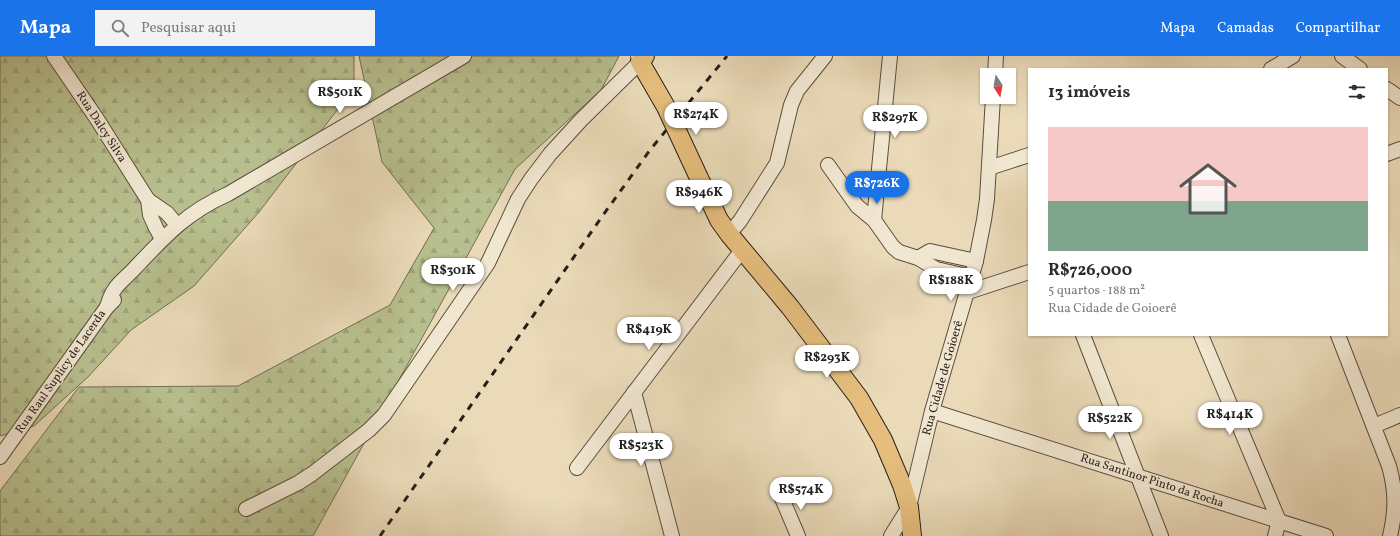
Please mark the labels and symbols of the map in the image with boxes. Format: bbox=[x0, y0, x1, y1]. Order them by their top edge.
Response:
north arrow bbox=[980, 68, 1016, 104]
pin: R$501K bbox=[307, 80, 373, 114]
street label: Rua Dalcy Silva bbox=[72, 88, 130, 166]
pin: R$274K bbox=[663, 102, 729, 136]
pin: R$297K bbox=[862, 105, 928, 139]
pin: R$726K bbox=[844, 171, 910, 205]
pin: R$946K bbox=[666, 180, 732, 214]
pin: R$301K bbox=[420, 258, 486, 292]
pin: R$188K bbox=[918, 268, 984, 302]
street label: Rua Raul Suplicy de Lacerda bbox=[12, 307, 110, 437]
pin: R$419K bbox=[616, 317, 682, 351]
street label: Rua Cidade de Goioerê bbox=[919, 318, 967, 437]
pin: R$293K bbox=[794, 345, 860, 379]
pin: R$414K bbox=[1197, 402, 1263, 436]
pin: R$522K bbox=[1077, 406, 1143, 440]
pin: R$523K bbox=[608, 433, 674, 467]
street label: Rua Santinor Pinto da Rocha bbox=[1078, 450, 1226, 512]
pin: R$574K bbox=[768, 477, 834, 511]

